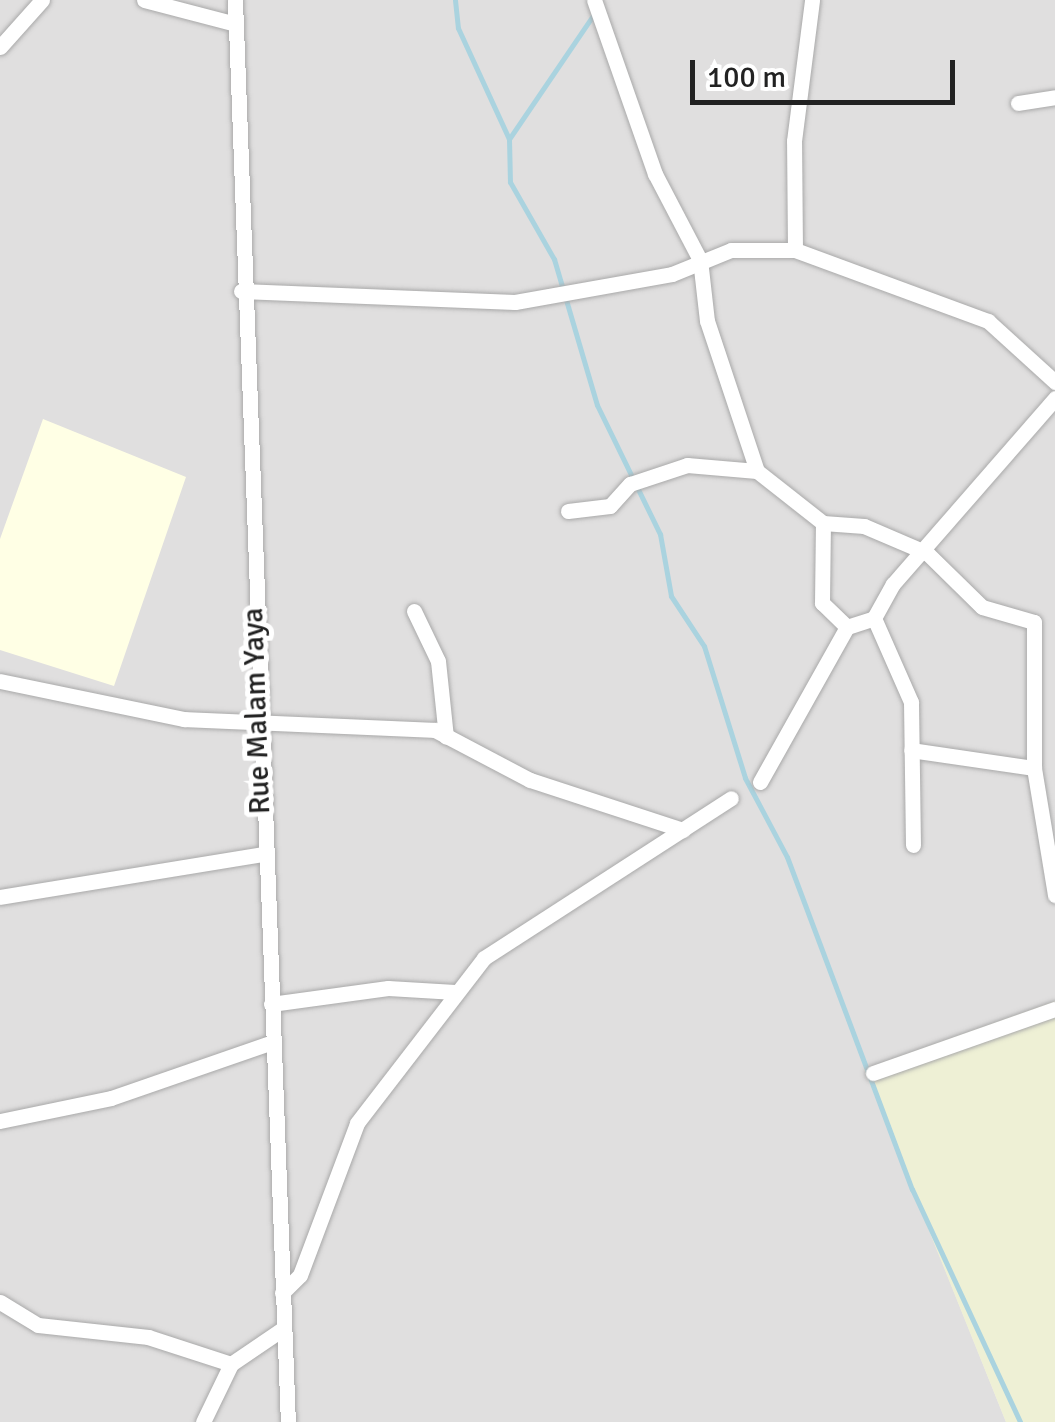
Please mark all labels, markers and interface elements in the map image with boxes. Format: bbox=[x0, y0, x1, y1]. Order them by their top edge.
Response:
scale bar bbox=[695, 40, 960, 102]
text: 100 m bbox=[707, 59, 786, 96]
street label: Rue Malam Yaya bbox=[235, 607, 279, 815]

